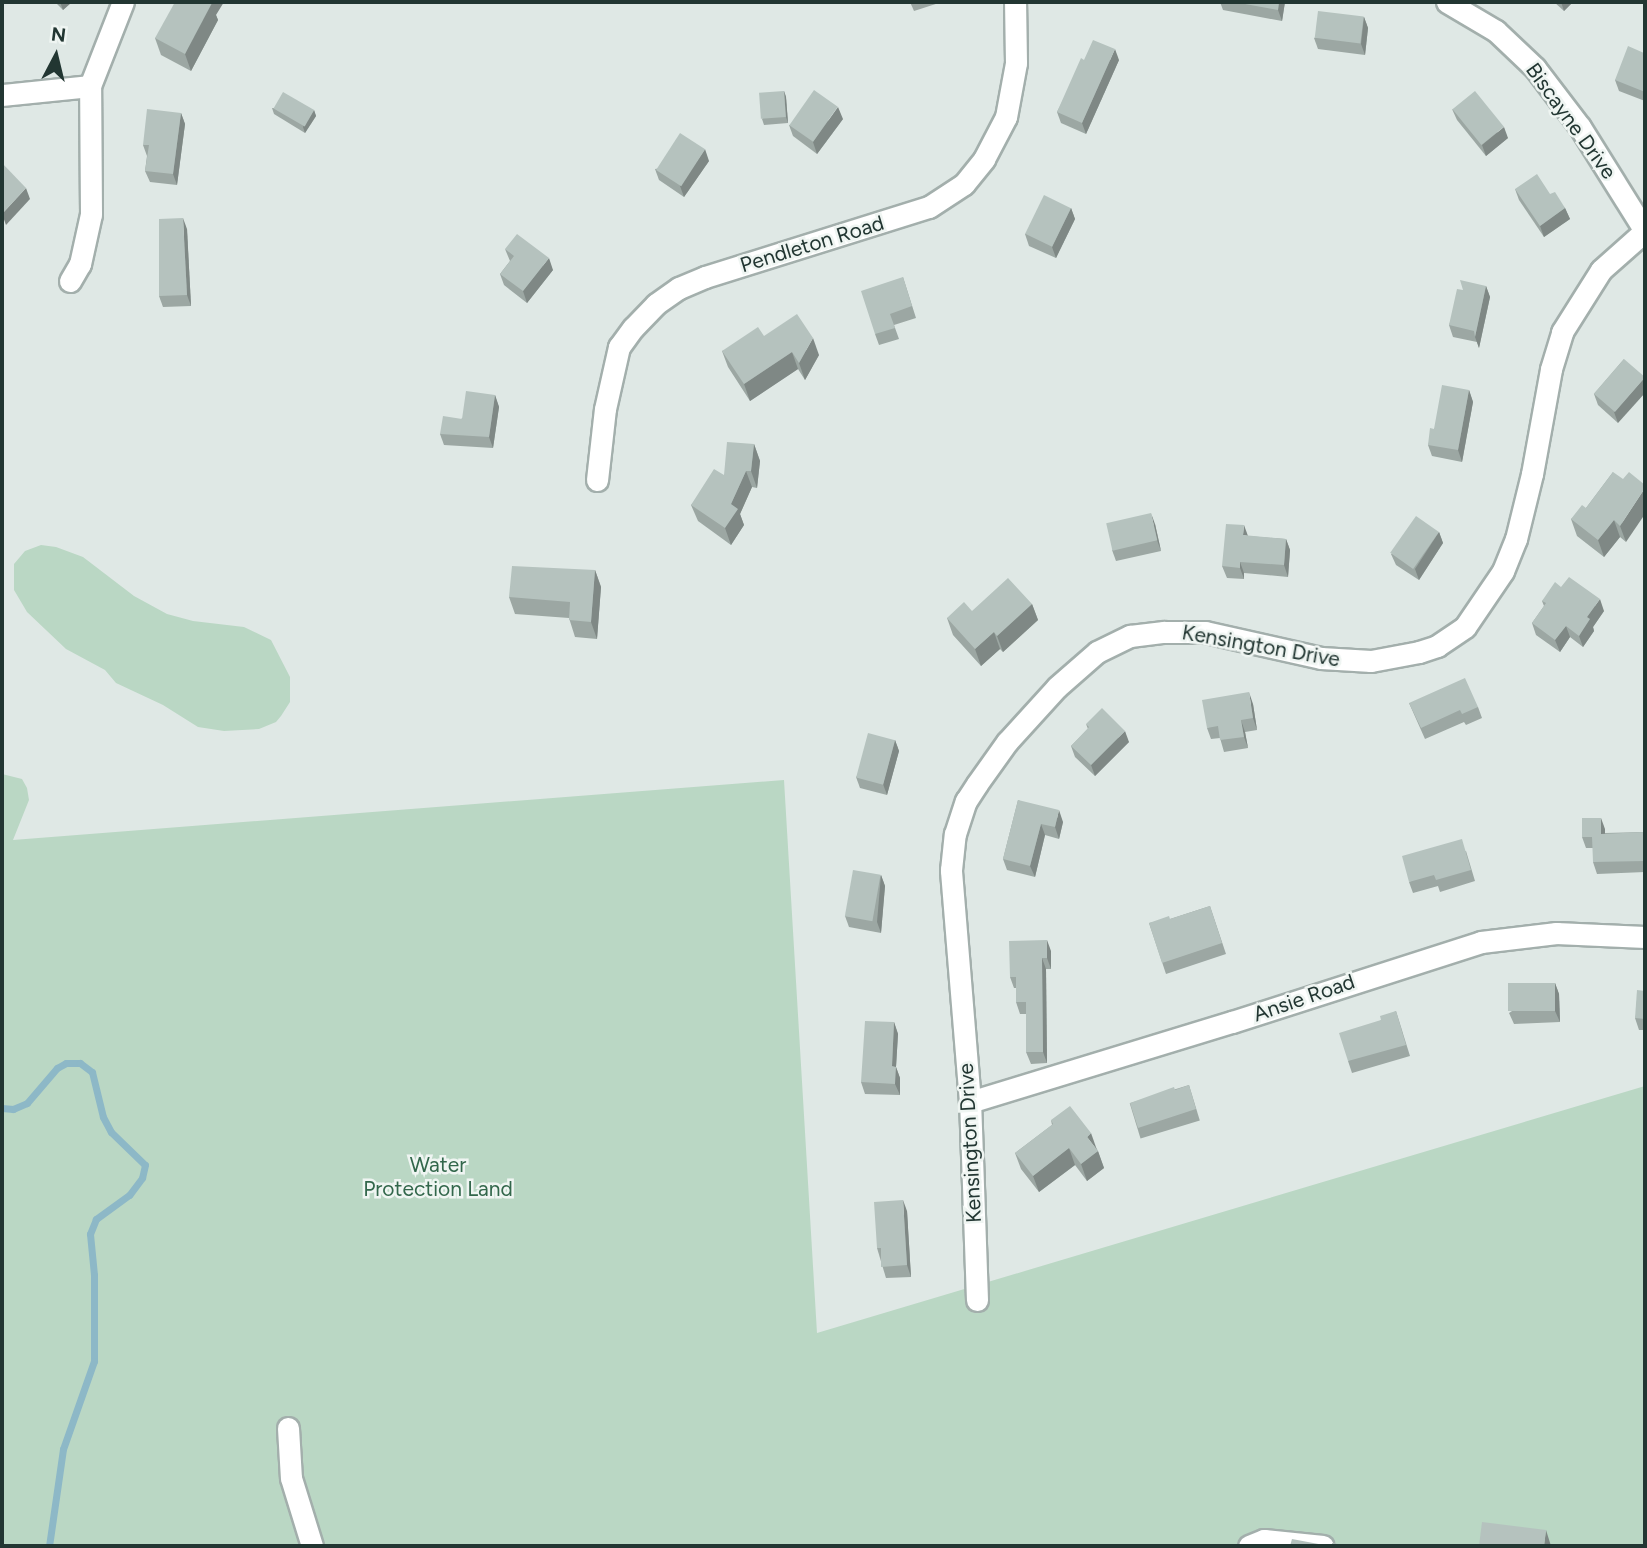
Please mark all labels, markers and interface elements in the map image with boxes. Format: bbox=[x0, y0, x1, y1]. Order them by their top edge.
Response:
north arrow bbox=[21, 21, 91, 91]
text: N bbox=[50, 22, 67, 47]
street label: Biscayne Drive bbox=[1520, 58, 1622, 184]
street label: Pendleton Road bbox=[737, 210, 887, 278]
street label: Kensington Drive bbox=[1180, 620, 1342, 672]
street label: Ansie Road bbox=[1250, 969, 1358, 1027]
street label: Kensington Drive bbox=[953, 1062, 987, 1224]
park label: Water Protection Land bbox=[363, 1152, 513, 1202]

